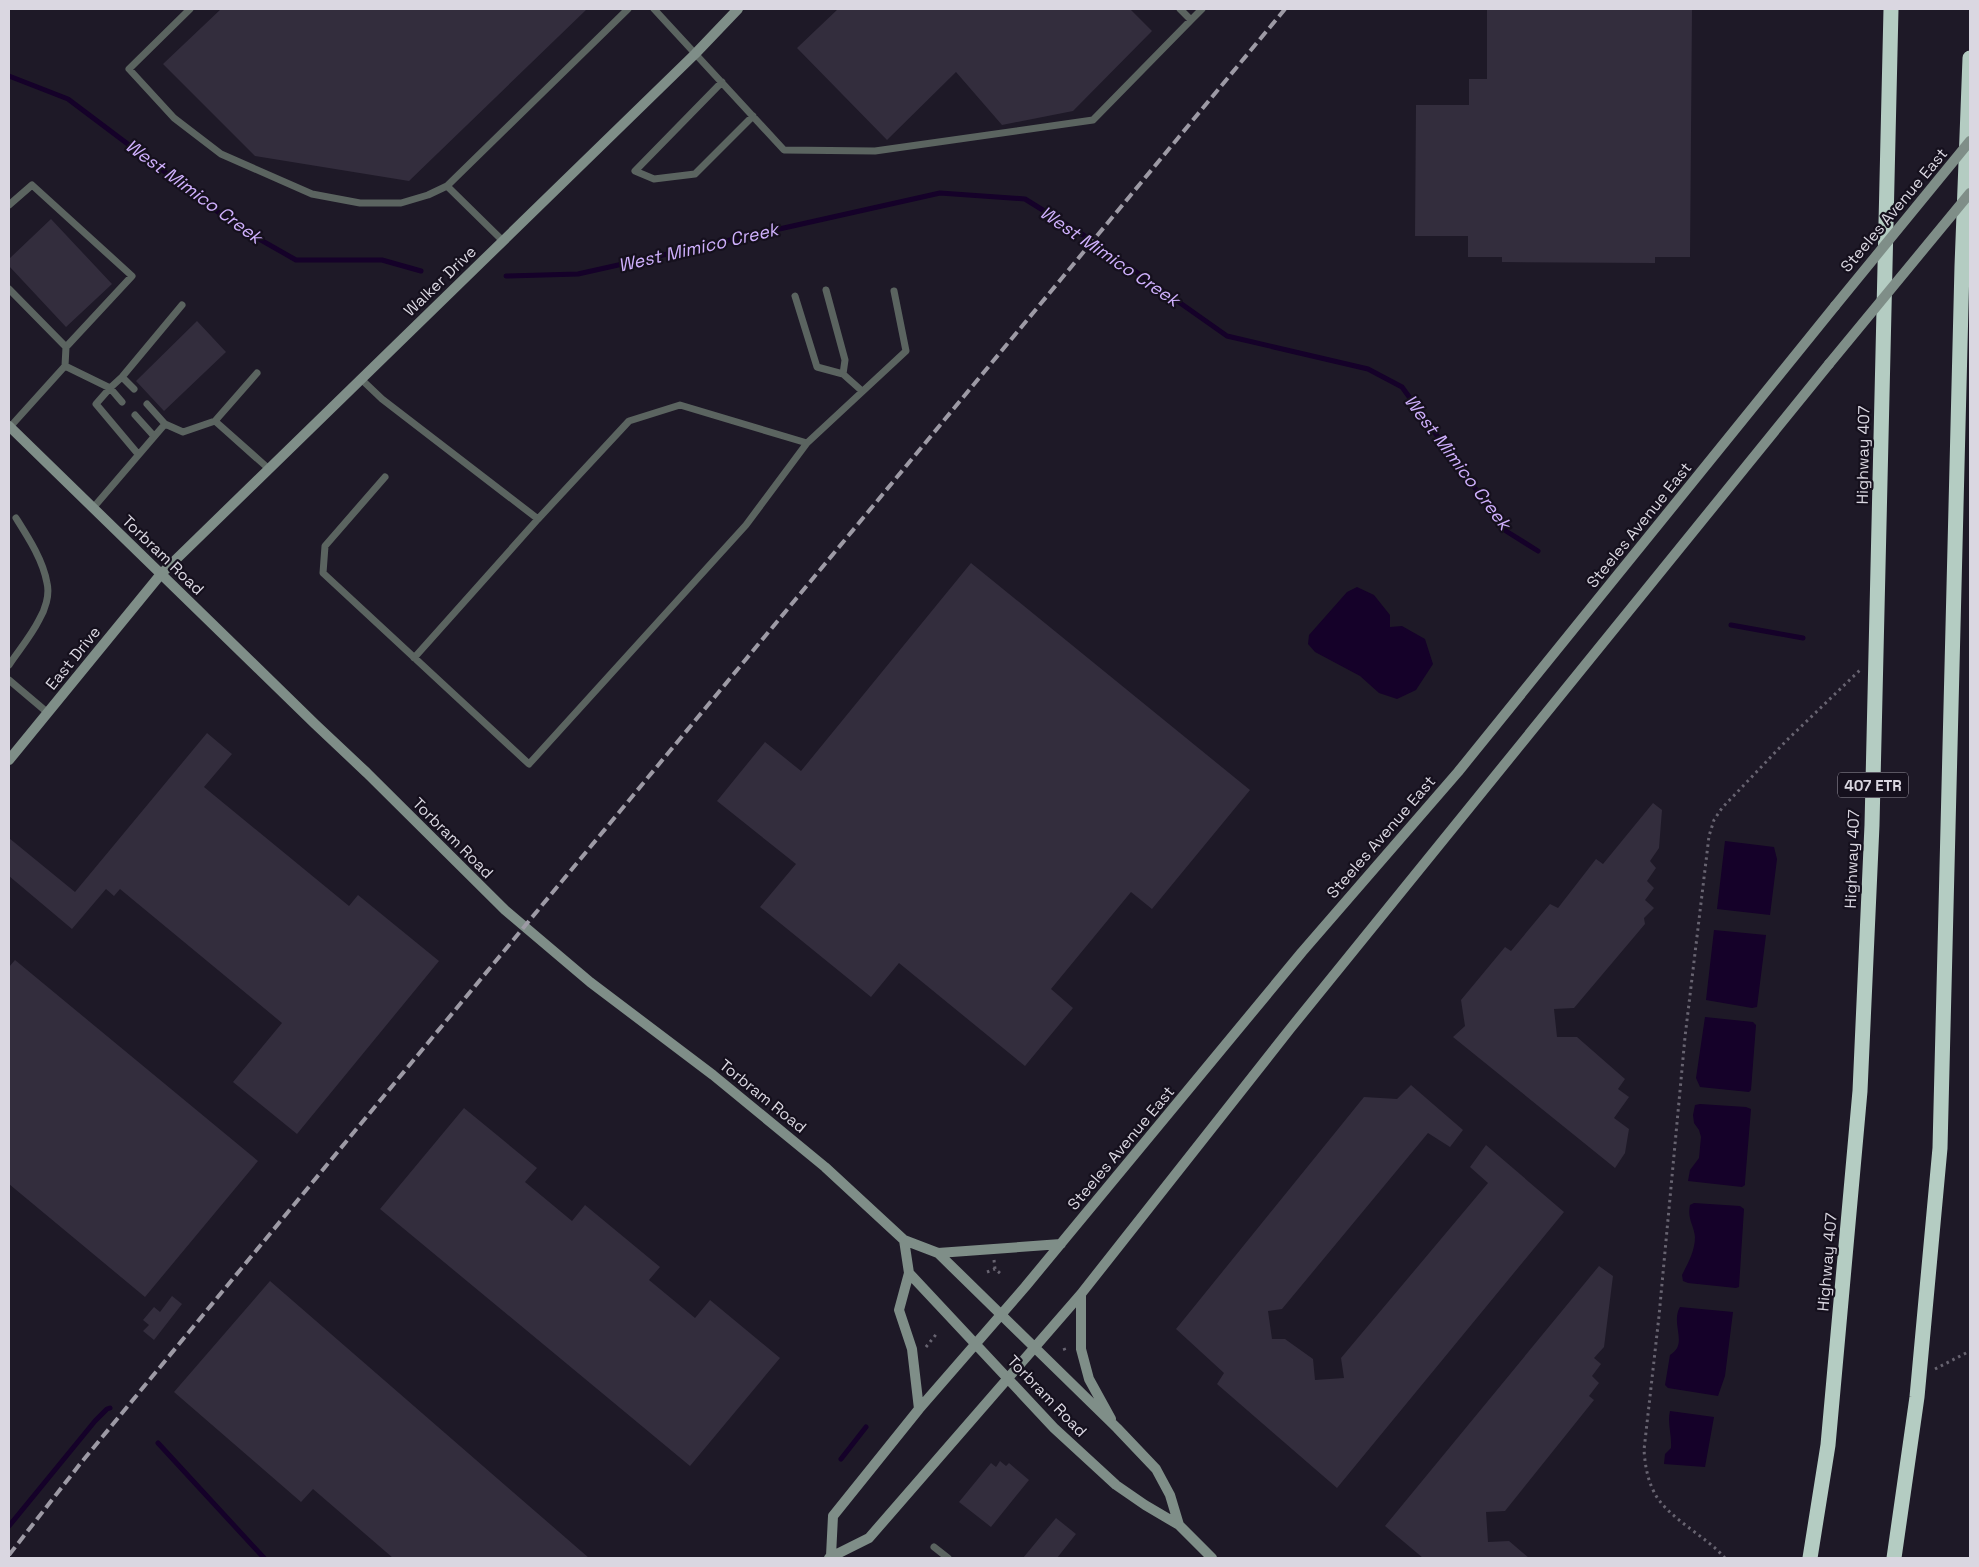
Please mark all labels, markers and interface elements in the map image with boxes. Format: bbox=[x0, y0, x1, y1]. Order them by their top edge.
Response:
water label: West Mimico Creek bbox=[121, 134, 269, 250]
street label: Steeles Avenue East bbox=[1836, 144, 1952, 276]
water label: West Mimico Creek bbox=[1036, 201, 1186, 313]
water label: West Mimico Creek bbox=[616, 217, 783, 277]
street label: Walker Drive bbox=[399, 241, 481, 321]
water label: West Mimico Creek bbox=[1400, 390, 1518, 536]
street label: Highway 407 bbox=[1852, 405, 1874, 505]
street label: Steeles Avenue East bbox=[1582, 458, 1696, 592]
street label: Torbram Road bbox=[118, 511, 208, 599]
street label: East Drive bbox=[41, 622, 105, 694]
street label: Steeles Avenue East bbox=[1322, 771, 1440, 903]
road number: 407 ETR bbox=[1838, 772, 1908, 798]
street label: Torbram Road bbox=[408, 793, 498, 883]
street label: Highway 407 bbox=[1840, 809, 1864, 909]
street label: Torbram Road bbox=[715, 1054, 811, 1138]
street label: Steeles Avenue East bbox=[1063, 1082, 1179, 1214]
street label: Highway 407 bbox=[1812, 1212, 1842, 1312]
street label: Torbram Road bbox=[1003, 1351, 1091, 1441]

